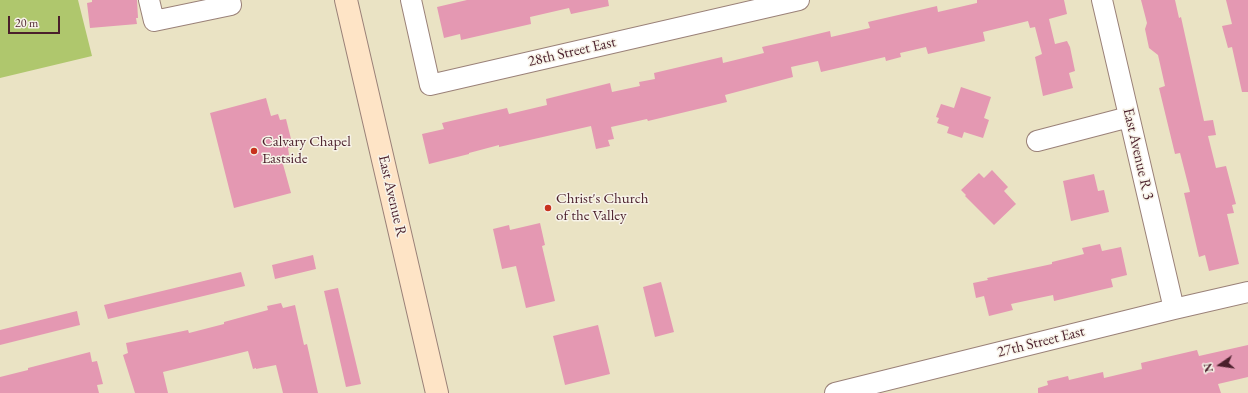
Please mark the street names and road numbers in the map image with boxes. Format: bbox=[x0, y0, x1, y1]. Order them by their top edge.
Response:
street label: 28th Street East bbox=[526, 33, 618, 71]
street label: East Avenue R 3 bbox=[1119, 106, 1157, 202]
street label: East Avenue R bbox=[374, 153, 410, 239]
street label: 27th Street East bbox=[995, 322, 1087, 362]

